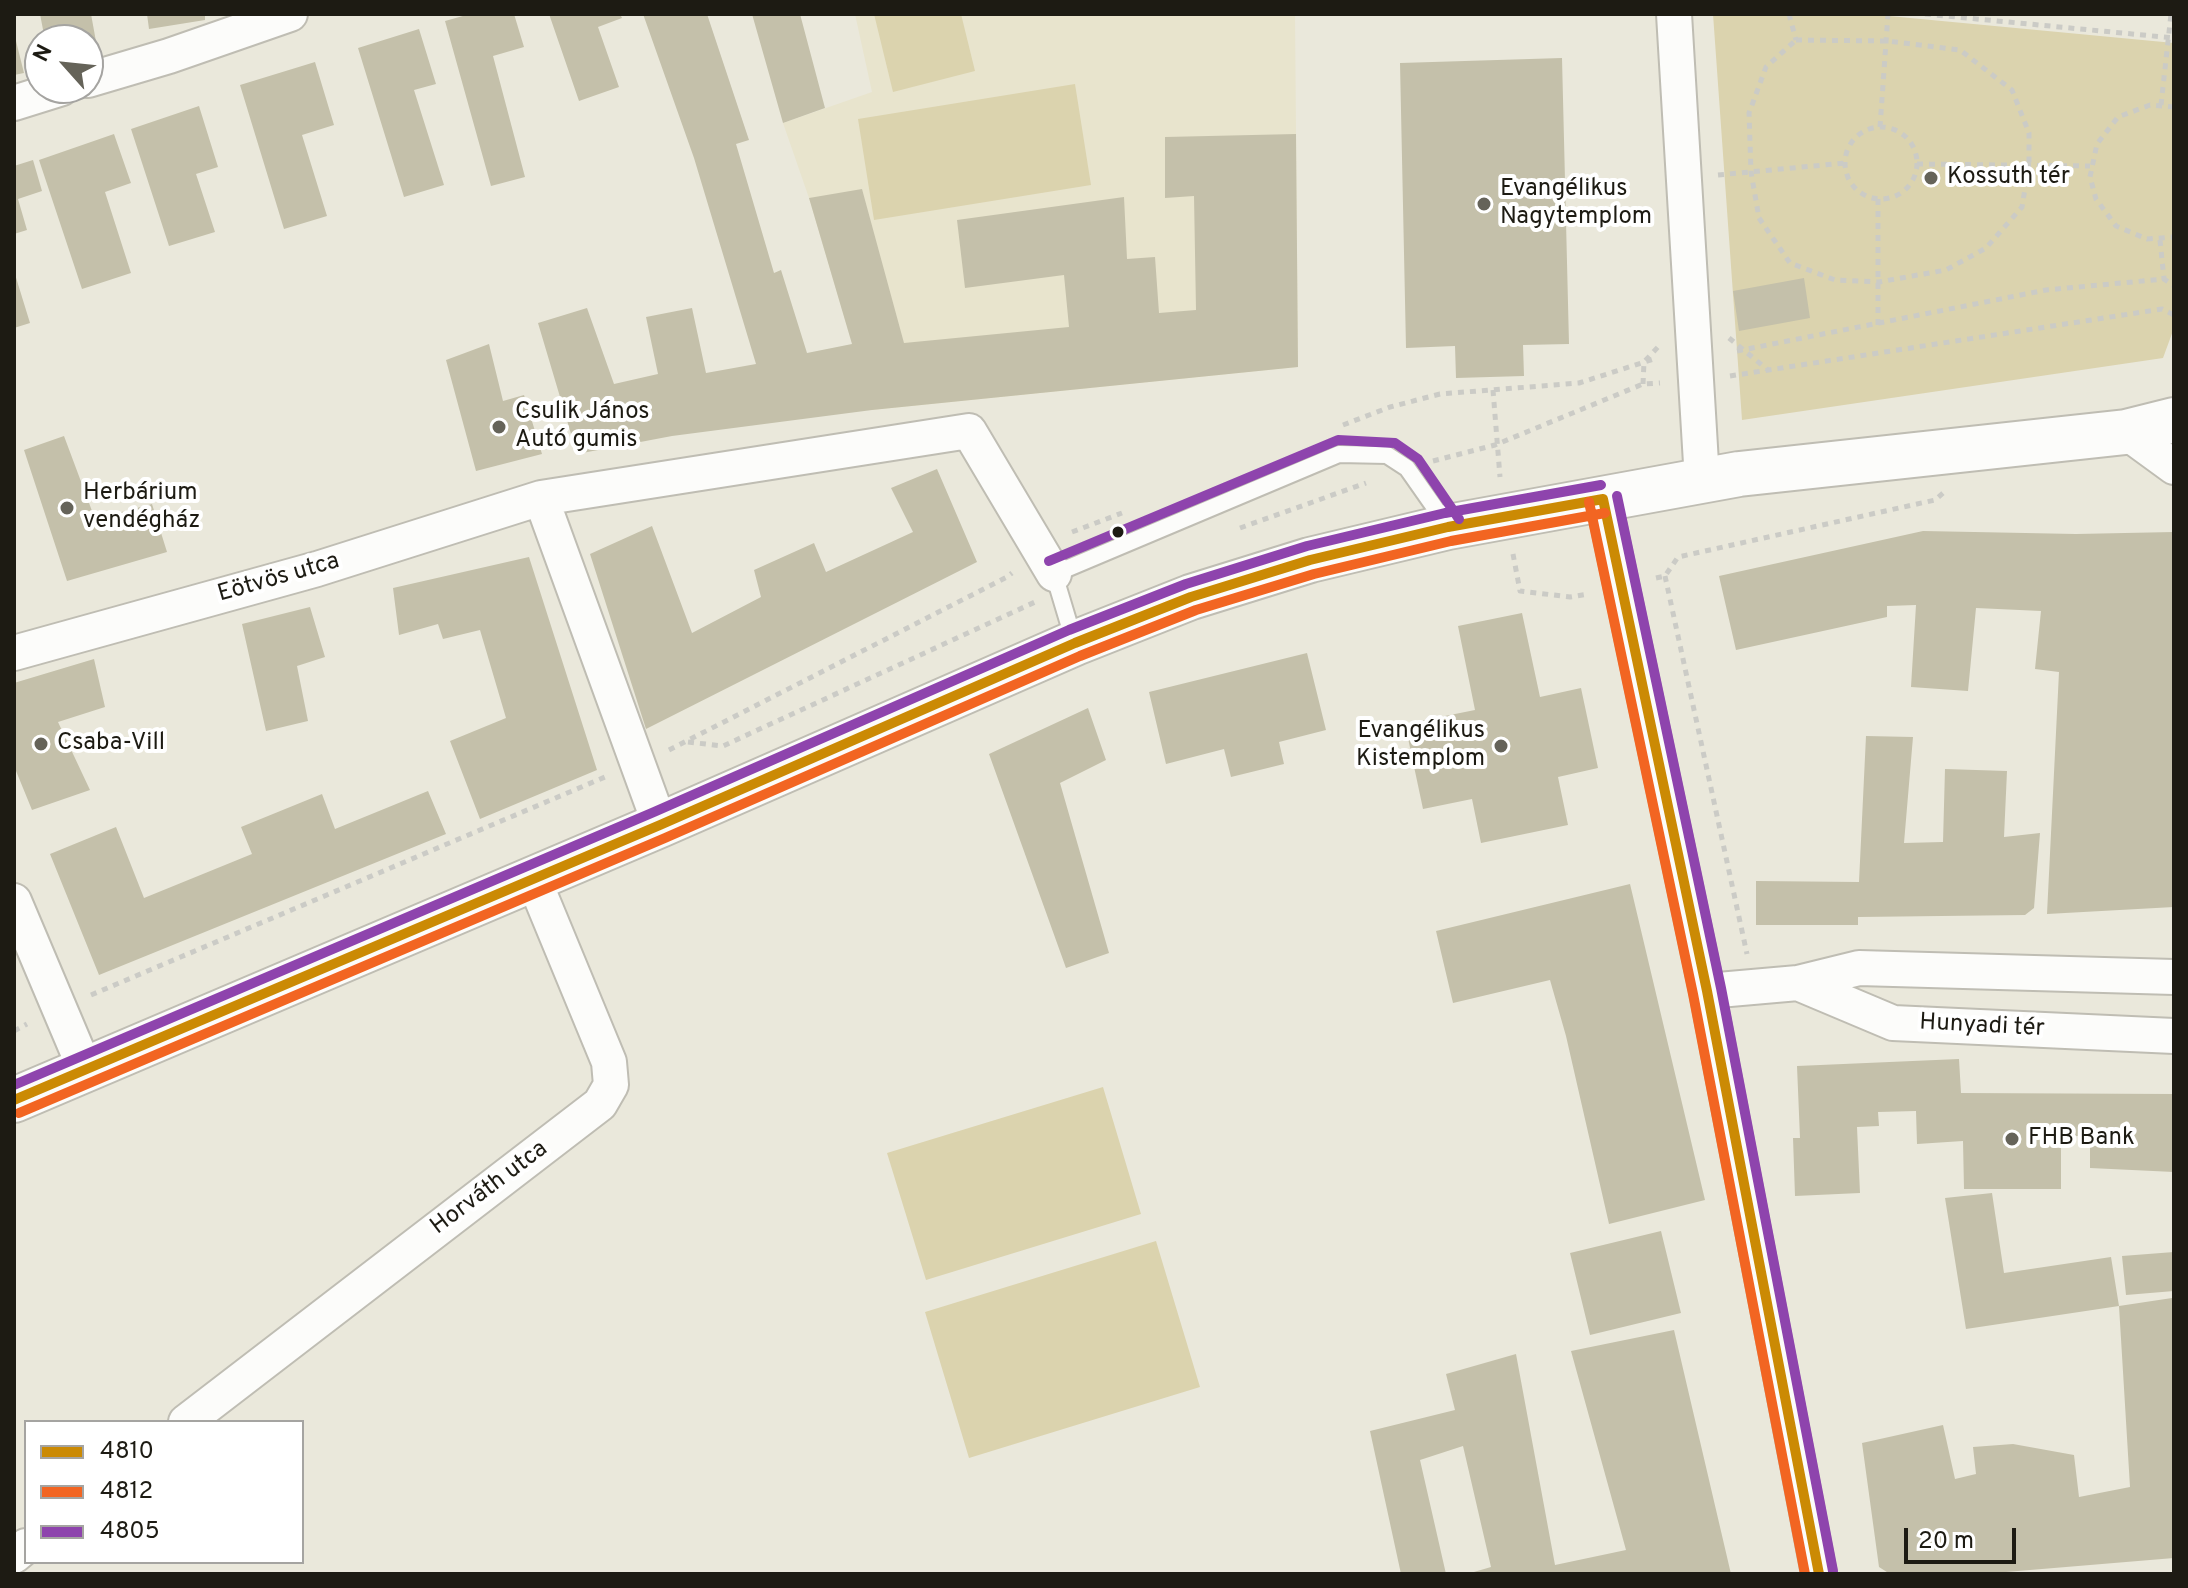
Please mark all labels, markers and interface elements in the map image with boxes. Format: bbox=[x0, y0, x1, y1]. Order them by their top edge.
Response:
north arrow bbox=[24, 24, 104, 104]
text: N bbox=[28, 41, 60, 67]
place label: Kossuth tér bbox=[1947, 164, 2070, 192]
marker: Kossuth tér bbox=[1922, 169, 1940, 187]
place label: Evangélikus Nagytemplom bbox=[1500, 176, 1652, 232]
marker: Evangélikus Nagytemplom bbox=[1475, 195, 1493, 213]
place label: Csulik János Autó gumis bbox=[515, 399, 650, 455]
marker: Csulik János Autó gumis bbox=[490, 418, 508, 436]
place label: Herbárium vendégház bbox=[83, 480, 200, 536]
marker: Herbárium vendégház bbox=[58, 499, 76, 517]
unlabelled marker bbox=[1110, 524, 1126, 540]
street label: Eötvös utca bbox=[215, 548, 343, 610]
place label: Evangélikus Kistemplom bbox=[1356, 718, 1485, 774]
place label: Csaba-Vill bbox=[57, 730, 165, 758]
marker: Csaba-Vill bbox=[32, 735, 50, 753]
marker: Evangélikus Kistemplom bbox=[1492, 737, 1510, 755]
street label: Hunyadi tér bbox=[1919, 1009, 2045, 1045]
place label: FHB Bank bbox=[2028, 1125, 2135, 1153]
marker: FHB Bank bbox=[2003, 1130, 2021, 1148]
street label: Horváth utca bbox=[426, 1136, 554, 1242]
legend bbox=[24, 1420, 304, 1564]
text: 4810 bbox=[100, 1437, 154, 1467]
text: 4812 bbox=[100, 1477, 153, 1507]
scale bar bbox=[1908, 1512, 2020, 1562]
text: 4805 bbox=[100, 1517, 160, 1547]
text: 20 m bbox=[1918, 1527, 1974, 1557]

